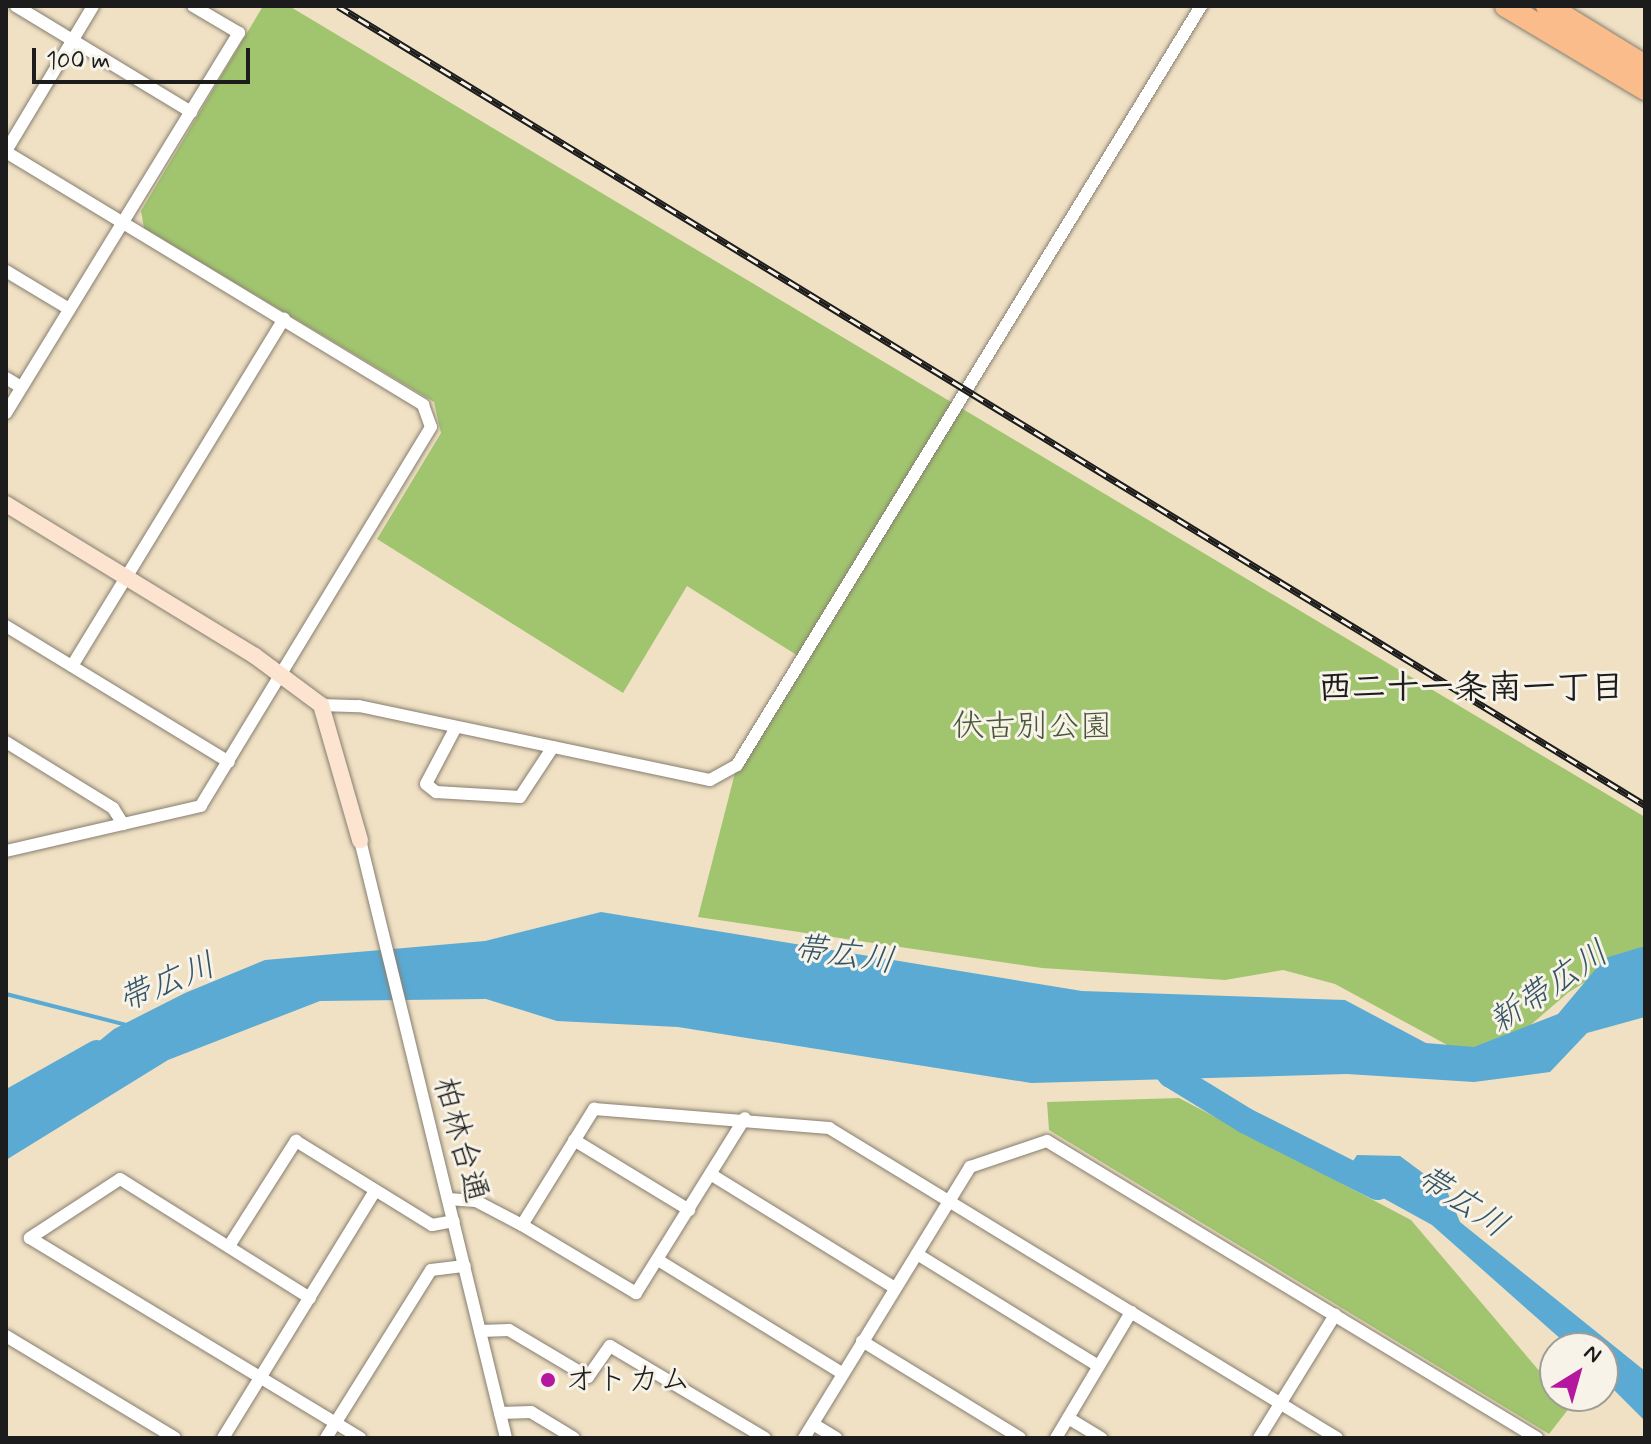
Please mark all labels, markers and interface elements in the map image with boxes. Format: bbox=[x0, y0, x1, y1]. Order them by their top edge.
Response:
scale bar bbox=[36, 32, 254, 82]
text: 100 m bbox=[46, 46, 110, 77]
district label: 西二十一条南一丁目 bbox=[1318, 669, 1624, 709]
park label: 伏古別公園 bbox=[952, 708, 1112, 746]
water label: 帯広川 bbox=[791, 928, 897, 982]
water label: 新帯広川 bbox=[1481, 933, 1617, 1043]
water label: 帯広川 bbox=[112, 945, 222, 1021]
street label: 柏林台通 bbox=[425, 1073, 495, 1207]
water label: 帯広川 bbox=[1408, 1157, 1516, 1247]
north arrow bbox=[1539, 1332, 1619, 1412]
text: N bbox=[1578, 1339, 1607, 1370]
place label: オトカム bbox=[564, 1361, 692, 1399]
marker: オトカム bbox=[539, 1371, 557, 1389]

